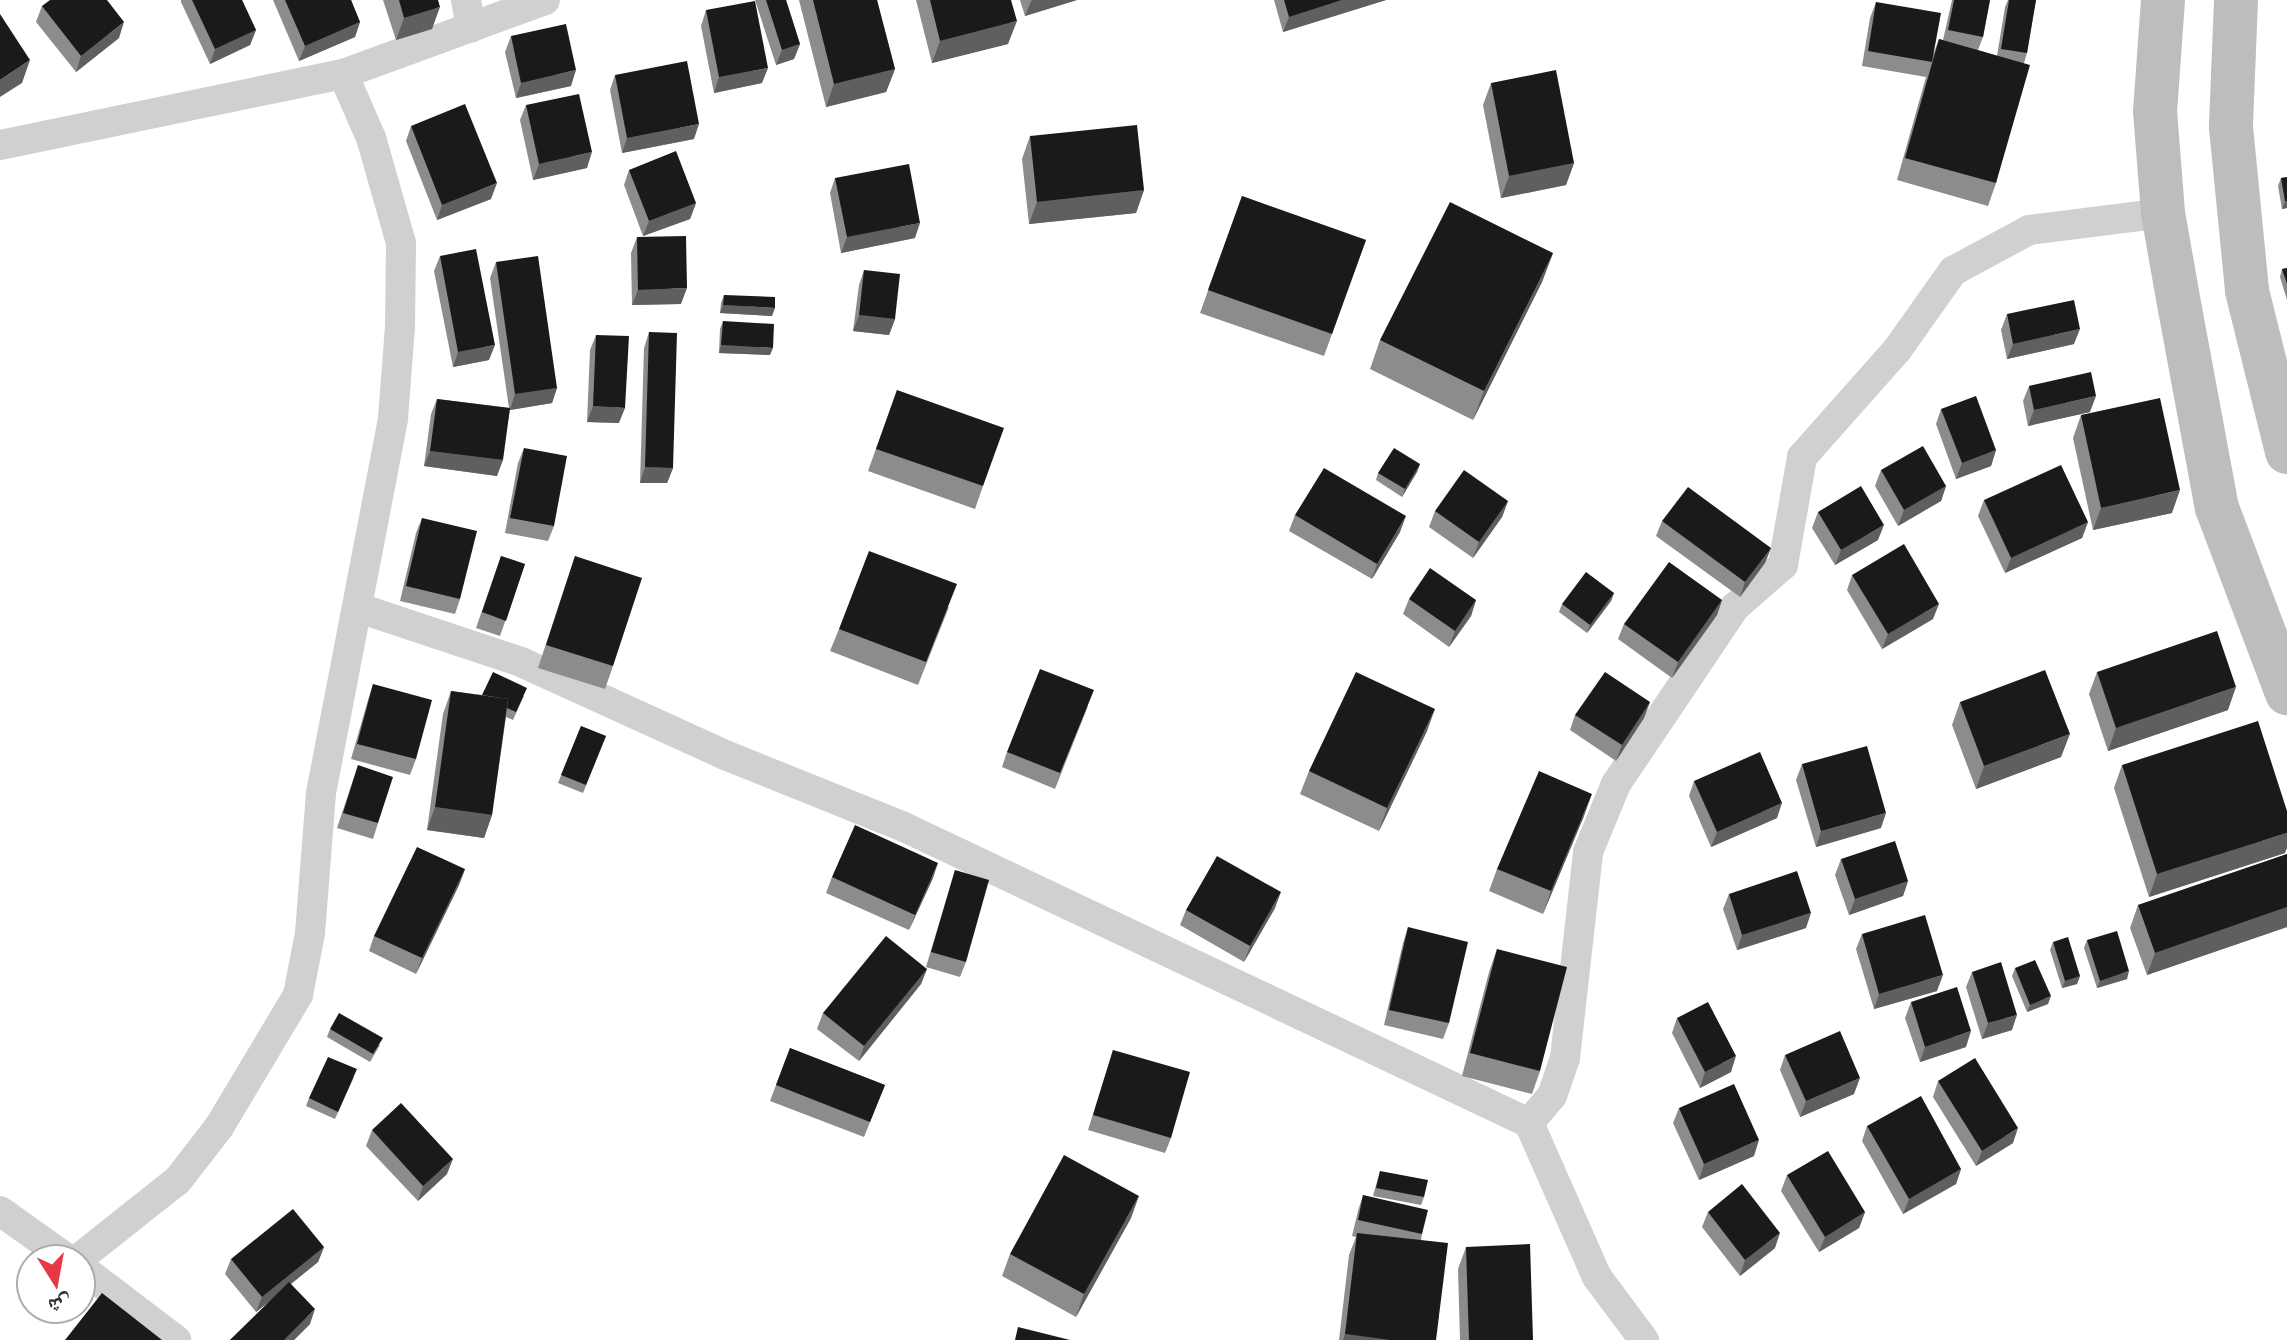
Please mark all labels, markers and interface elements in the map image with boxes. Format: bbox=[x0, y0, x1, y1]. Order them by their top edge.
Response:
north arrow bbox=[16, 1244, 96, 1324]
text: ش bbox=[46, 1289, 75, 1323]

